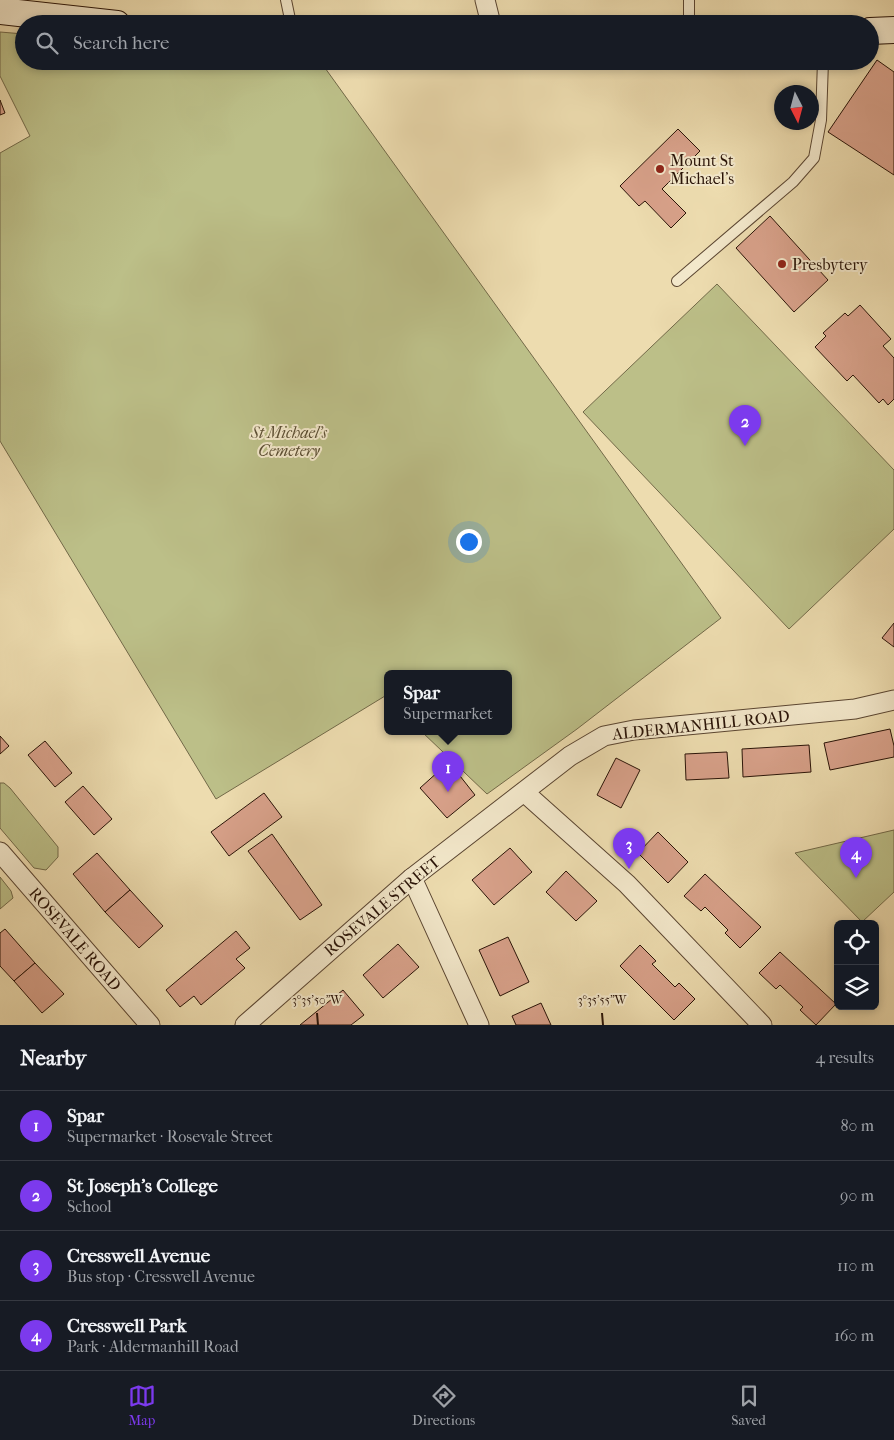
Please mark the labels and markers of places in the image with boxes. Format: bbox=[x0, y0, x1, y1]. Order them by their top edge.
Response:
place label: Mount St Michael's bbox=[670, 151, 734, 188]
marker: Mount St Michael's bbox=[654, 163, 666, 175]
place label: Presbytery bbox=[792, 255, 868, 274]
marker: Presbytery bbox=[776, 258, 788, 270]
pin: 2 bbox=[729, 405, 761, 446]
pin: 1 bbox=[432, 751, 464, 792]
pin: 3 bbox=[613, 828, 645, 869]
pin: 4 bbox=[840, 837, 872, 878]

